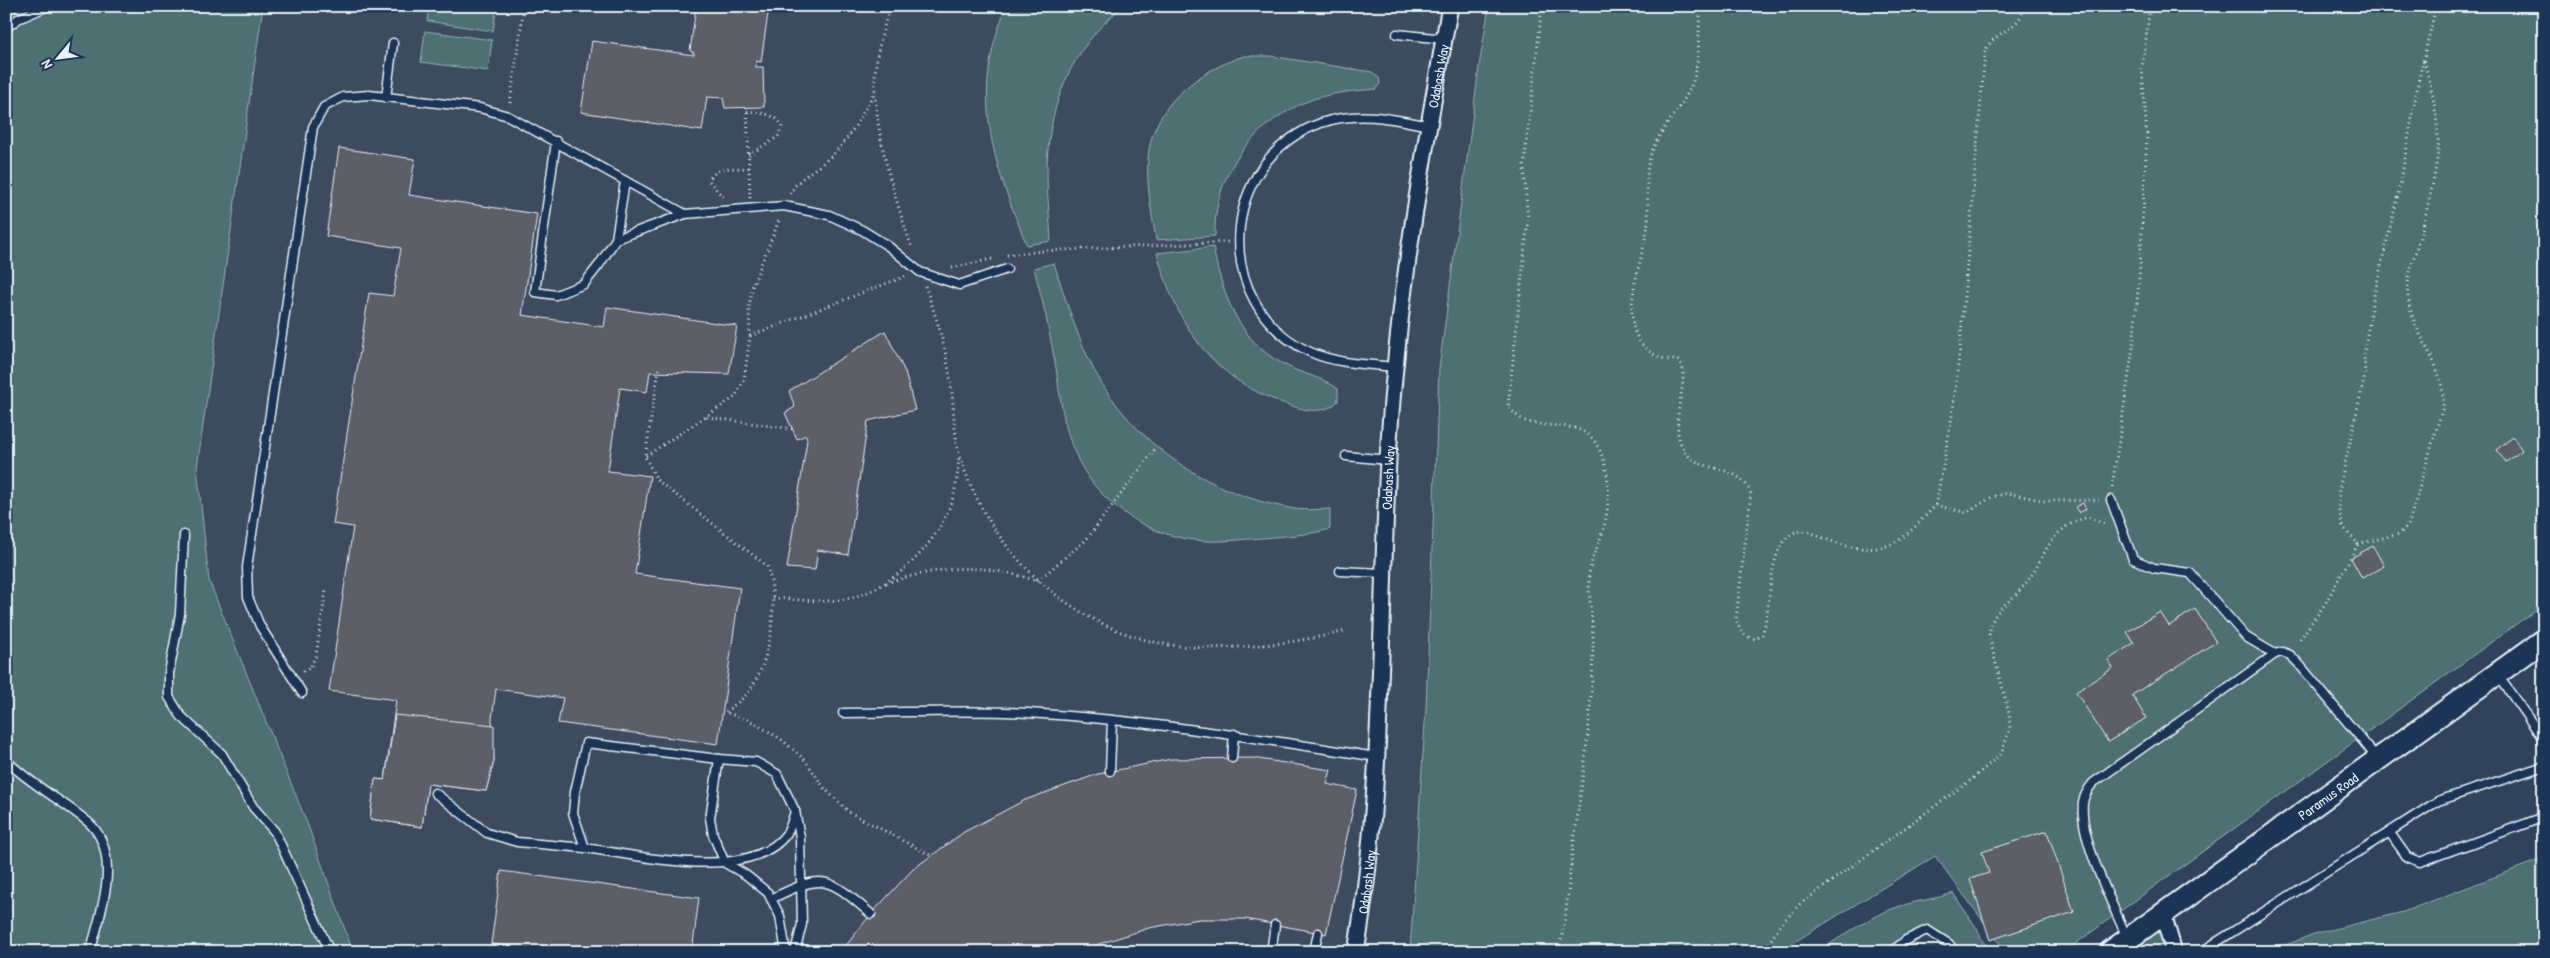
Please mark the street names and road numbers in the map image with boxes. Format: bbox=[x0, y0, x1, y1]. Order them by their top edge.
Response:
street label: Odabash Way bbox=[1423, 42, 1454, 109]
street label: Odabash Way bbox=[1376, 445, 1399, 510]
street label: Paramus Road bbox=[2294, 767, 2362, 824]
street label: Odabash Way bbox=[1353, 849, 1380, 915]

